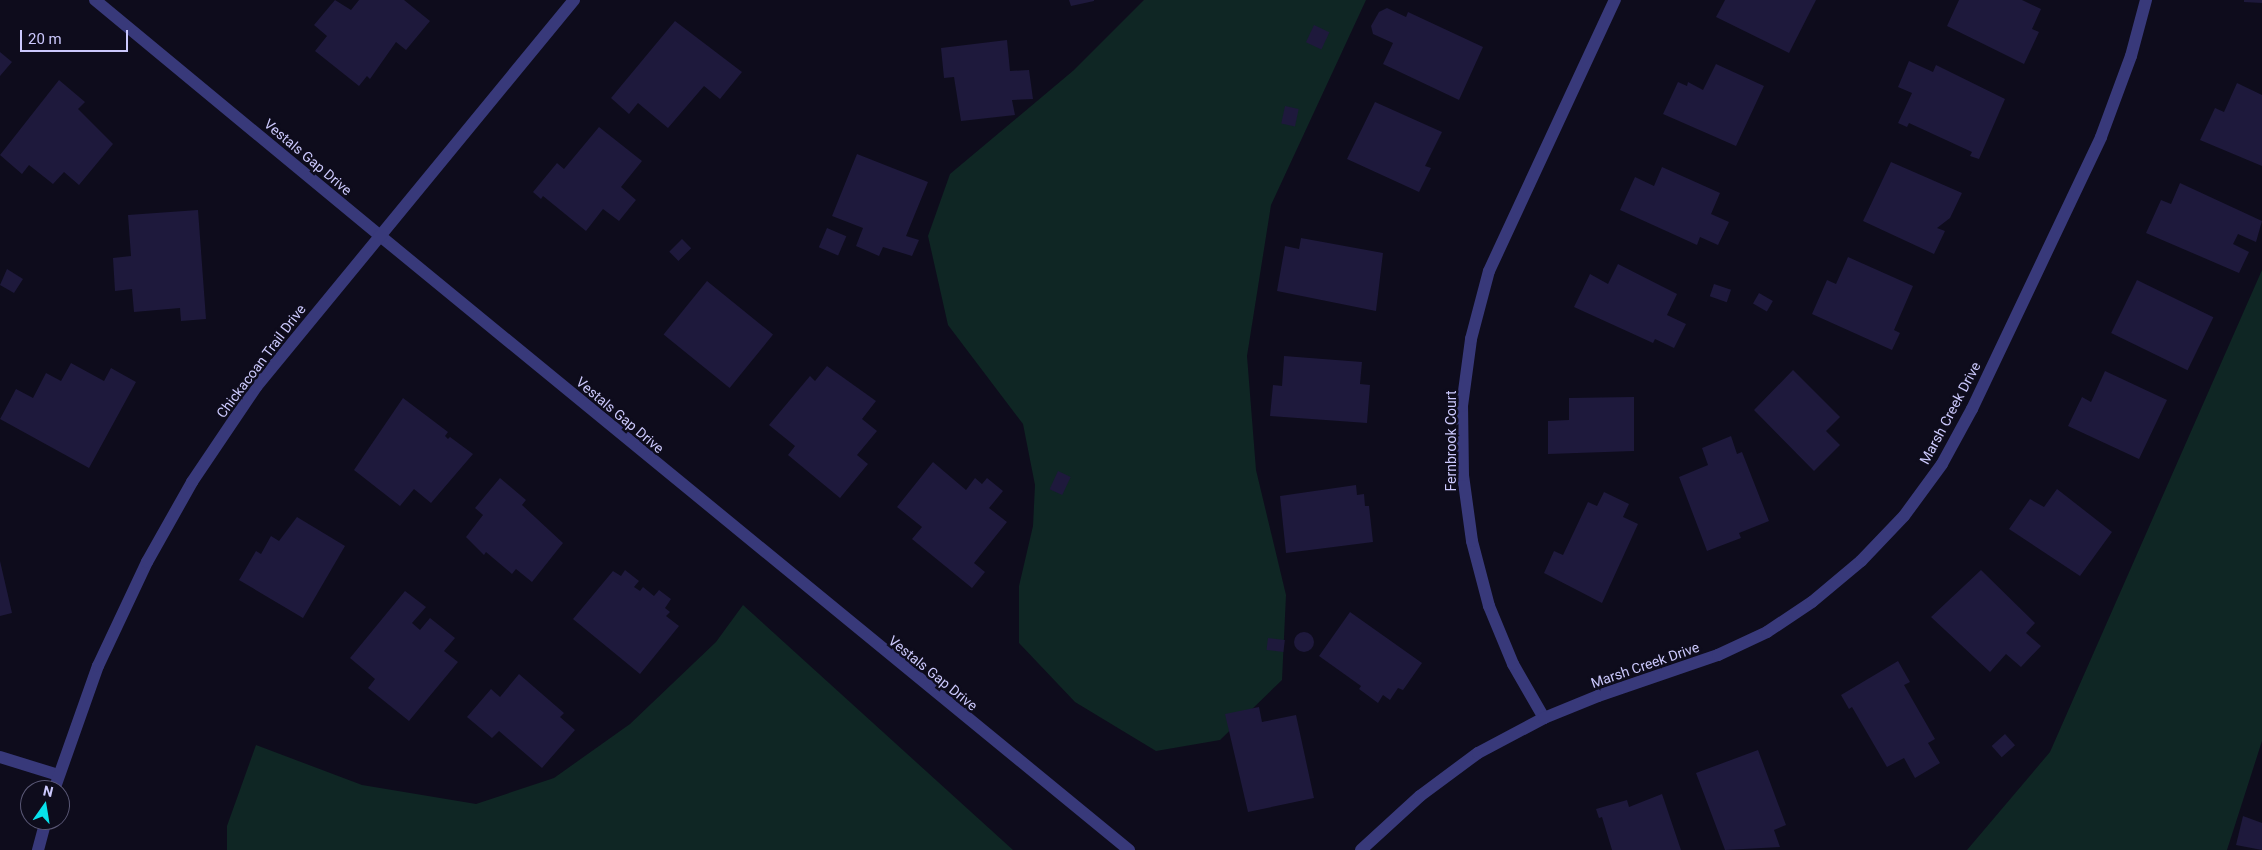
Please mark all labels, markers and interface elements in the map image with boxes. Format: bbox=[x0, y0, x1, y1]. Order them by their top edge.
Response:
scale bar bbox=[22, 20, 130, 52]
text: 20 m bbox=[28, 30, 62, 48]
street label: Vestals Gap Drive bbox=[261, 115, 355, 199]
street label: Chickacoan Trail Drive bbox=[213, 301, 309, 421]
street label: Marsh Creek Drive bbox=[1916, 359, 1984, 467]
street label: Vestals Gap Drive bbox=[573, 373, 667, 457]
street label: Fernbrook Court bbox=[1443, 391, 1459, 491]
street label: Vestals Gap Drive bbox=[885, 632, 981, 714]
street label: Marsh Creek Drive bbox=[1589, 639, 1701, 691]
north arrow bbox=[20, 780, 70, 830]
text: N bbox=[42, 782, 55, 800]

